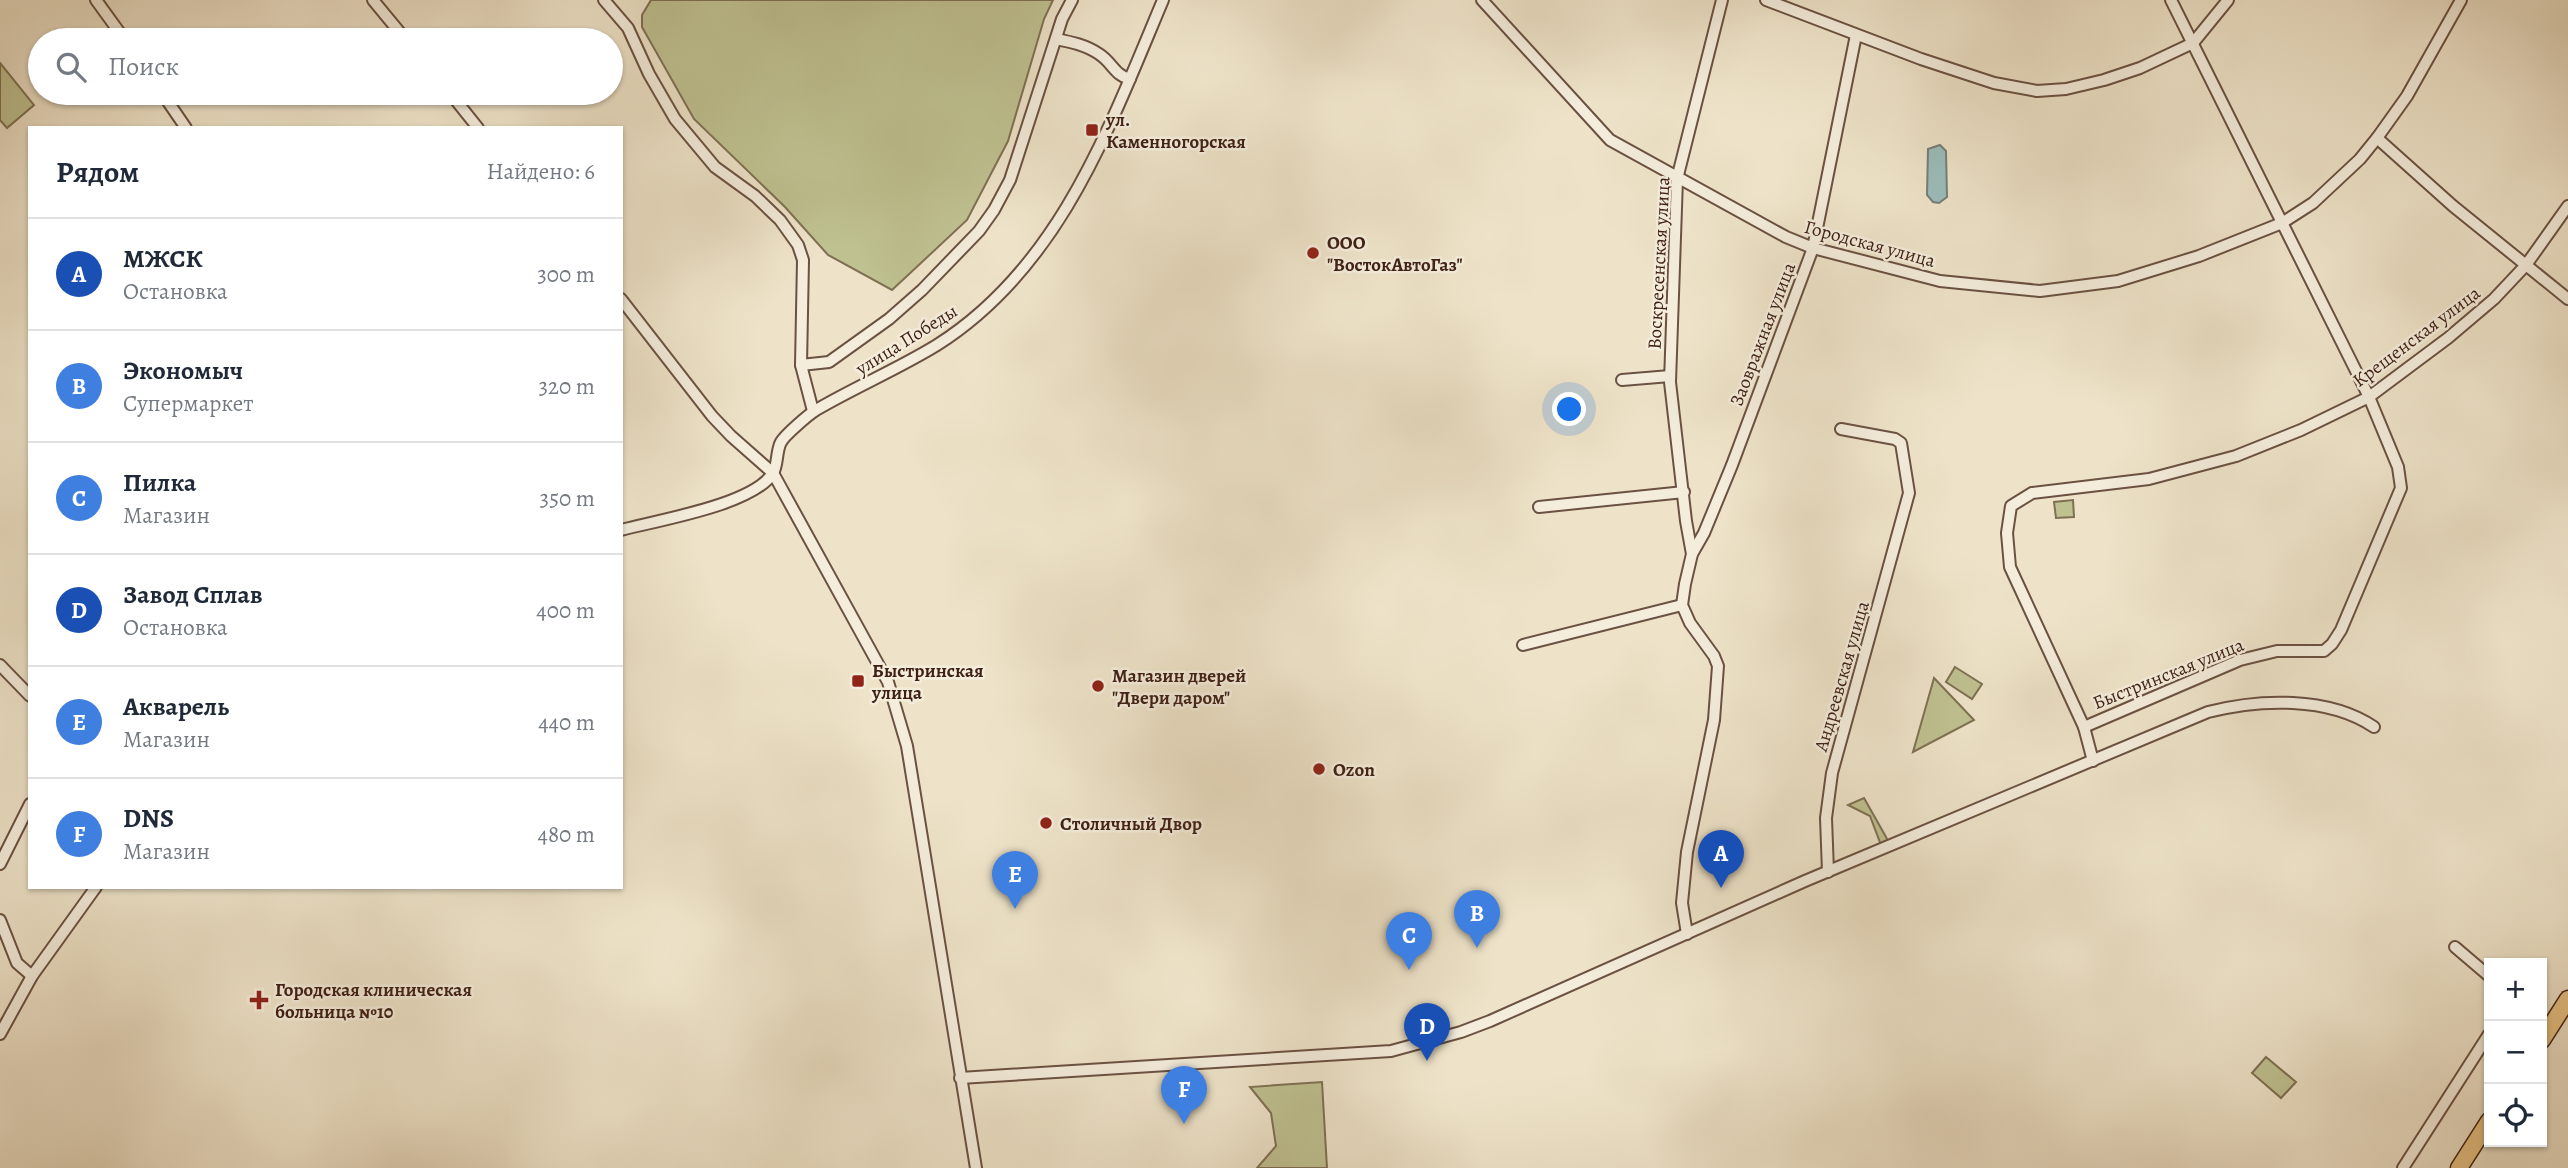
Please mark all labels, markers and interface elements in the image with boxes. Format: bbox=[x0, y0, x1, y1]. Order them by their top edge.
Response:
search box bbox=[28, 28, 623, 105]
icon: search bbox=[52, 48, 90, 86]
text: Поиск bbox=[108, 49, 179, 84]
place label: ул. Каменногорская bbox=[1105, 107, 1246, 155]
marker: ул. Каменногорская bbox=[1084, 122, 1100, 138]
text: Рядом bbox=[56, 152, 139, 192]
text: Найдено: 6 bbox=[487, 156, 595, 187]
street label: Воскресенская улица bbox=[1641, 176, 1677, 350]
street label: Городская улица bbox=[1801, 214, 1938, 274]
place label: ООО "ВостокАвтоГаз" bbox=[1327, 230, 1463, 278]
text: МЖСК bbox=[123, 241, 203, 276]
marker: ООО "ВостокАвтоГаз" bbox=[1305, 245, 1321, 261]
text: A bbox=[72, 259, 86, 290]
text: 300 m bbox=[537, 259, 595, 290]
street label: Заовражная улица bbox=[1724, 259, 1802, 410]
text: Остановка bbox=[123, 276, 228, 307]
street label: Крещенская улица bbox=[2347, 280, 2486, 393]
street label: улица Победы bbox=[850, 298, 962, 382]
text: Экономыч bbox=[123, 353, 243, 388]
text: B bbox=[72, 371, 86, 402]
text: 320 m bbox=[539, 371, 595, 402]
text: Супермаркет bbox=[123, 388, 254, 419]
your location bbox=[1552, 392, 1586, 426]
text: Пилка bbox=[123, 465, 196, 500]
text: C bbox=[72, 483, 86, 514]
text: 350 m bbox=[540, 483, 595, 514]
text: Магазин bbox=[123, 500, 210, 531]
text: Завод Сплав bbox=[123, 577, 263, 612]
text: D bbox=[71, 595, 87, 626]
text: 400 m bbox=[536, 595, 595, 626]
street label: Андреевская улица bbox=[1808, 598, 1876, 755]
text: Остановка bbox=[123, 612, 228, 643]
street label: Быстринская улица bbox=[2089, 632, 2248, 716]
place label: Быстринская улица bbox=[871, 658, 984, 706]
place label: Магазин дверей "Двери даром" bbox=[1112, 663, 1246, 711]
marker: Быстринская улица bbox=[850, 673, 866, 689]
marker: Магазин дверей "Двери даром" bbox=[1090, 678, 1106, 694]
text: Акварель bbox=[123, 689, 229, 724]
text: E bbox=[72, 707, 86, 738]
text: 440 m bbox=[538, 707, 595, 738]
text: Магазин bbox=[123, 724, 210, 755]
place label: Ozon bbox=[1333, 757, 1375, 783]
marker: Ozon bbox=[1311, 761, 1327, 777]
text: DNS bbox=[123, 801, 174, 836]
place label: Столичный Двор bbox=[1060, 811, 1202, 837]
marker: Столичный Двор bbox=[1038, 815, 1054, 831]
text: F bbox=[73, 819, 85, 850]
text: 480 m bbox=[537, 819, 595, 850]
pin: A bbox=[1698, 830, 1744, 888]
text: Магазин bbox=[123, 836, 210, 867]
pin: E bbox=[992, 851, 1038, 909]
pin: B bbox=[1454, 890, 1500, 948]
pin: C bbox=[1386, 912, 1432, 970]
map controls bbox=[2484, 958, 2547, 1147]
button: + bbox=[2484, 958, 2547, 1021]
place label: Городская клиническая больница №10 bbox=[275, 977, 472, 1025]
marker: Городская клиническая больница №10 bbox=[249, 990, 269, 1010]
pin: D bbox=[1404, 1003, 1450, 1061]
button: − bbox=[2484, 1021, 2547, 1084]
pin: F bbox=[1161, 1066, 1207, 1124]
button: locate bbox=[2484, 1084, 2547, 1147]

